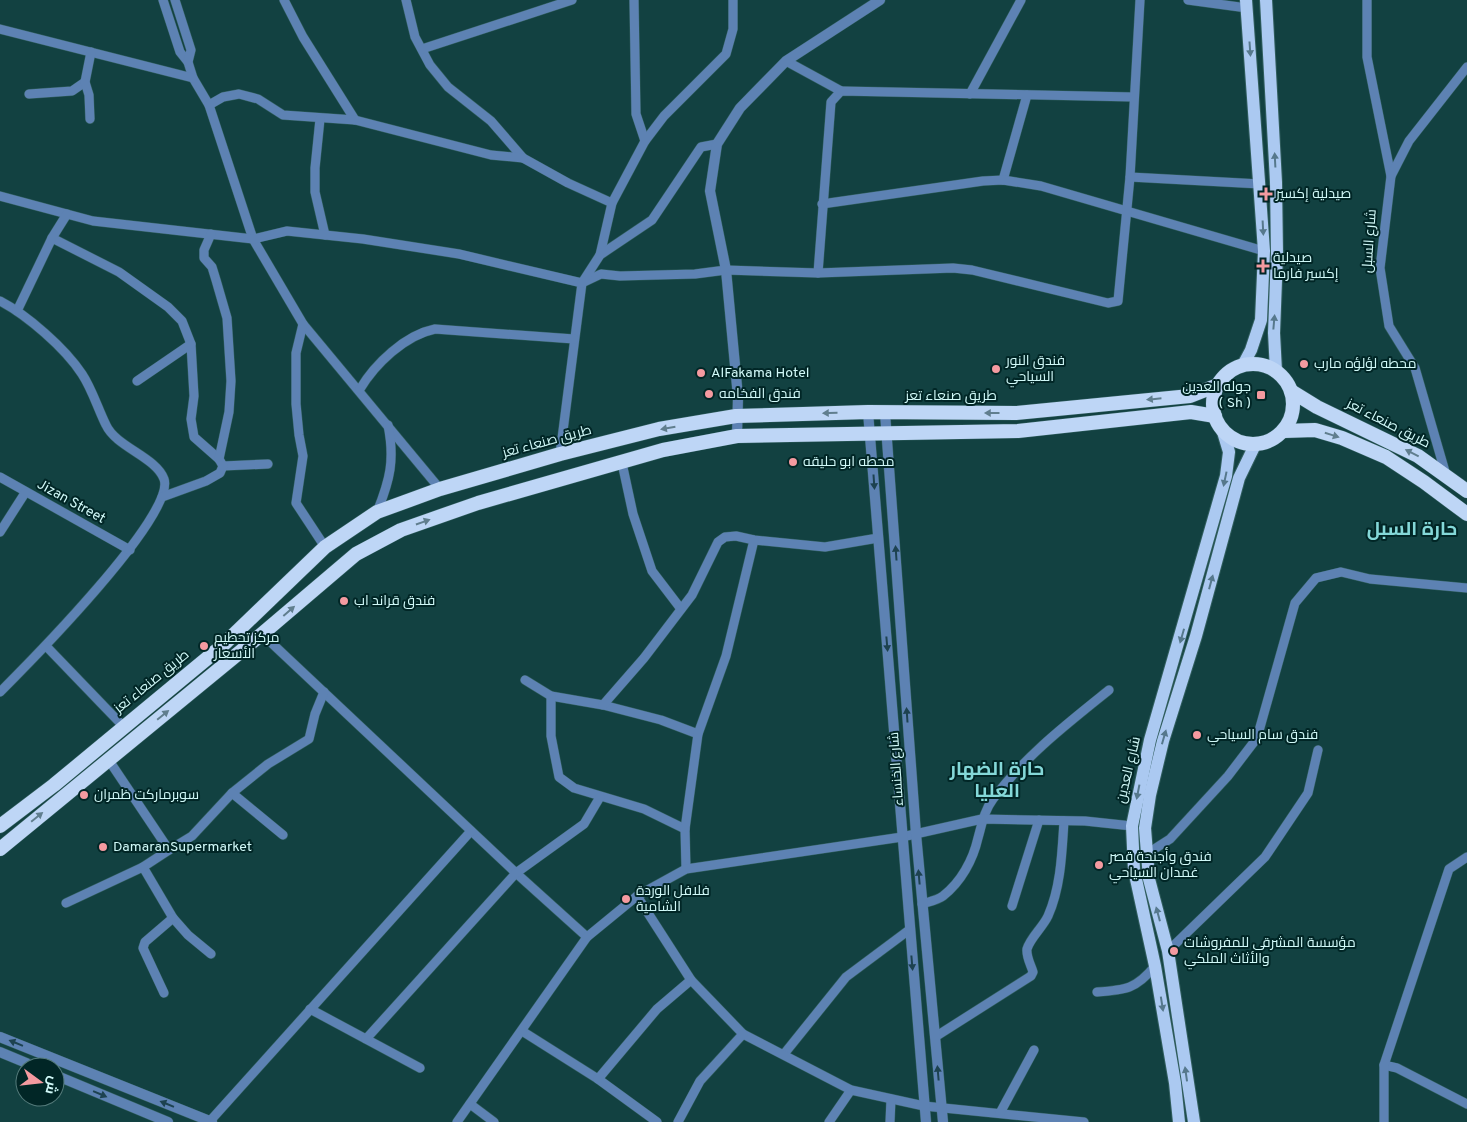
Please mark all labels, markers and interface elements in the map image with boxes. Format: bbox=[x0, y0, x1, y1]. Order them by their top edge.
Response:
one-way arrow bbox=[1246, 41, 1254, 57]
one-way arrow bbox=[1270, 152, 1278, 168]
place label: صيدلية إكسير bbox=[1275, 186, 1351, 203]
marker: صيدلية إكسير bbox=[1260, 188, 1272, 200]
street label: شارع السبل bbox=[1359, 209, 1381, 273]
one-way arrow bbox=[1259, 220, 1267, 236]
place label: صيدلية إكسير فارما bbox=[1273, 250, 1339, 283]
marker: صيدلية إكسير فارما bbox=[1257, 260, 1269, 272]
one-way arrow bbox=[1271, 314, 1279, 330]
place label: فندق النور السياحي bbox=[1005, 353, 1065, 388]
place label: محطه لؤلؤه مارب bbox=[1314, 356, 1417, 373]
marker: محطه لؤلؤه مارب bbox=[1298, 358, 1310, 370]
marker: فندق النور السياحي bbox=[990, 363, 1002, 375]
place label: AlFakama Hotel bbox=[711, 365, 809, 382]
marker: AlFakama Hotel bbox=[695, 367, 707, 379]
place label: جوله العدين ( Sh ) bbox=[1182, 379, 1251, 412]
place label: فندق الفخامه bbox=[719, 386, 801, 403]
marker: فندق الفخامه bbox=[703, 388, 715, 400]
street label: طريق صنعاء تعز bbox=[904, 388, 997, 405]
marker: جوله العدين ( Sh ) bbox=[1255, 389, 1267, 401]
one-way arrow bbox=[1146, 395, 1162, 403]
street label: طريق صنعاء تعز bbox=[1342, 395, 1433, 452]
one-way arrow bbox=[821, 409, 837, 417]
one-way arrow bbox=[984, 409, 1000, 417]
street label: طريق صنعاء تعز bbox=[500, 422, 593, 462]
one-way arrow bbox=[660, 424, 676, 432]
one-way arrow bbox=[1324, 432, 1339, 439]
one-way arrow bbox=[1405, 449, 1420, 457]
place label: محطه ابو حليقه bbox=[803, 454, 894, 471]
marker: محطه ابو حليقه bbox=[787, 456, 799, 468]
one-way arrow bbox=[1221, 472, 1229, 487]
one-way arrow bbox=[870, 474, 878, 490]
street label: Jizan Street bbox=[34, 476, 108, 528]
one-way arrow bbox=[415, 518, 430, 526]
district label: حارة السبل bbox=[1367, 518, 1457, 542]
one-way arrow bbox=[892, 544, 900, 560]
one-way arrow bbox=[1207, 574, 1215, 589]
place label: فندق قراند اب bbox=[354, 593, 435, 610]
marker: فندق قراند اب bbox=[338, 595, 350, 607]
one-way arrow bbox=[282, 606, 295, 617]
one-way arrow bbox=[1177, 629, 1185, 644]
place label: مركز تحطيم الأسعار bbox=[213, 630, 279, 663]
one-way arrow bbox=[883, 636, 891, 652]
marker: مركز تحطيم الأسعار bbox=[198, 640, 210, 652]
street label: طريق صنعاء تعز bbox=[110, 647, 193, 718]
one-way arrow bbox=[903, 707, 911, 723]
one-way arrow bbox=[156, 709, 169, 720]
place label: فندق سام السياحي bbox=[1207, 727, 1318, 746]
marker: فندق سام السياحي bbox=[1191, 729, 1203, 741]
one-way arrow bbox=[1161, 730, 1169, 745]
street label: شارع الخنساء bbox=[886, 731, 908, 807]
street label: شارع العدين bbox=[1113, 735, 1145, 805]
district label: حارة الضهار العليا bbox=[949, 758, 1044, 804]
one-way arrow bbox=[1134, 785, 1142, 801]
place label: سوبرماركت ظمران bbox=[94, 787, 199, 804]
marker: سوبرماركت ظمران bbox=[78, 789, 90, 801]
one-way arrow bbox=[31, 812, 44, 823]
place label: DamaranSupermarket bbox=[113, 839, 252, 856]
marker: DamaranSupermarket bbox=[97, 841, 109, 853]
place label: فندق وأجنحة قصر غمدان السياحي bbox=[1108, 847, 1212, 884]
marker: فندق وأجنحة قصر غمدان السياحي bbox=[1093, 859, 1105, 871]
one-way arrow bbox=[915, 869, 923, 885]
place label: فلافل الوردة الشامية bbox=[636, 883, 710, 916]
marker: فلافل الوردة الشامية bbox=[620, 893, 632, 905]
one-way arrow bbox=[1154, 906, 1162, 921]
place label: مؤسسة المشرقي للمفروشات والأثاث الملكي bbox=[1184, 935, 1356, 970]
marker: مؤسسة المشرقي للمفروشات والأثاث الملكي bbox=[1168, 945, 1180, 957]
one-way arrow bbox=[908, 955, 916, 971]
one-way arrow bbox=[1158, 996, 1166, 1012]
one-way arrow bbox=[9, 1039, 24, 1046]
north arrow bbox=[15, 1057, 65, 1107]
one-way arrow bbox=[934, 1065, 942, 1081]
one-way arrow bbox=[1182, 1066, 1190, 1082]
text: ش bbox=[41, 1074, 63, 1096]
one-way arrow bbox=[93, 1090, 107, 1098]
one-way arrow bbox=[159, 1100, 174, 1108]

